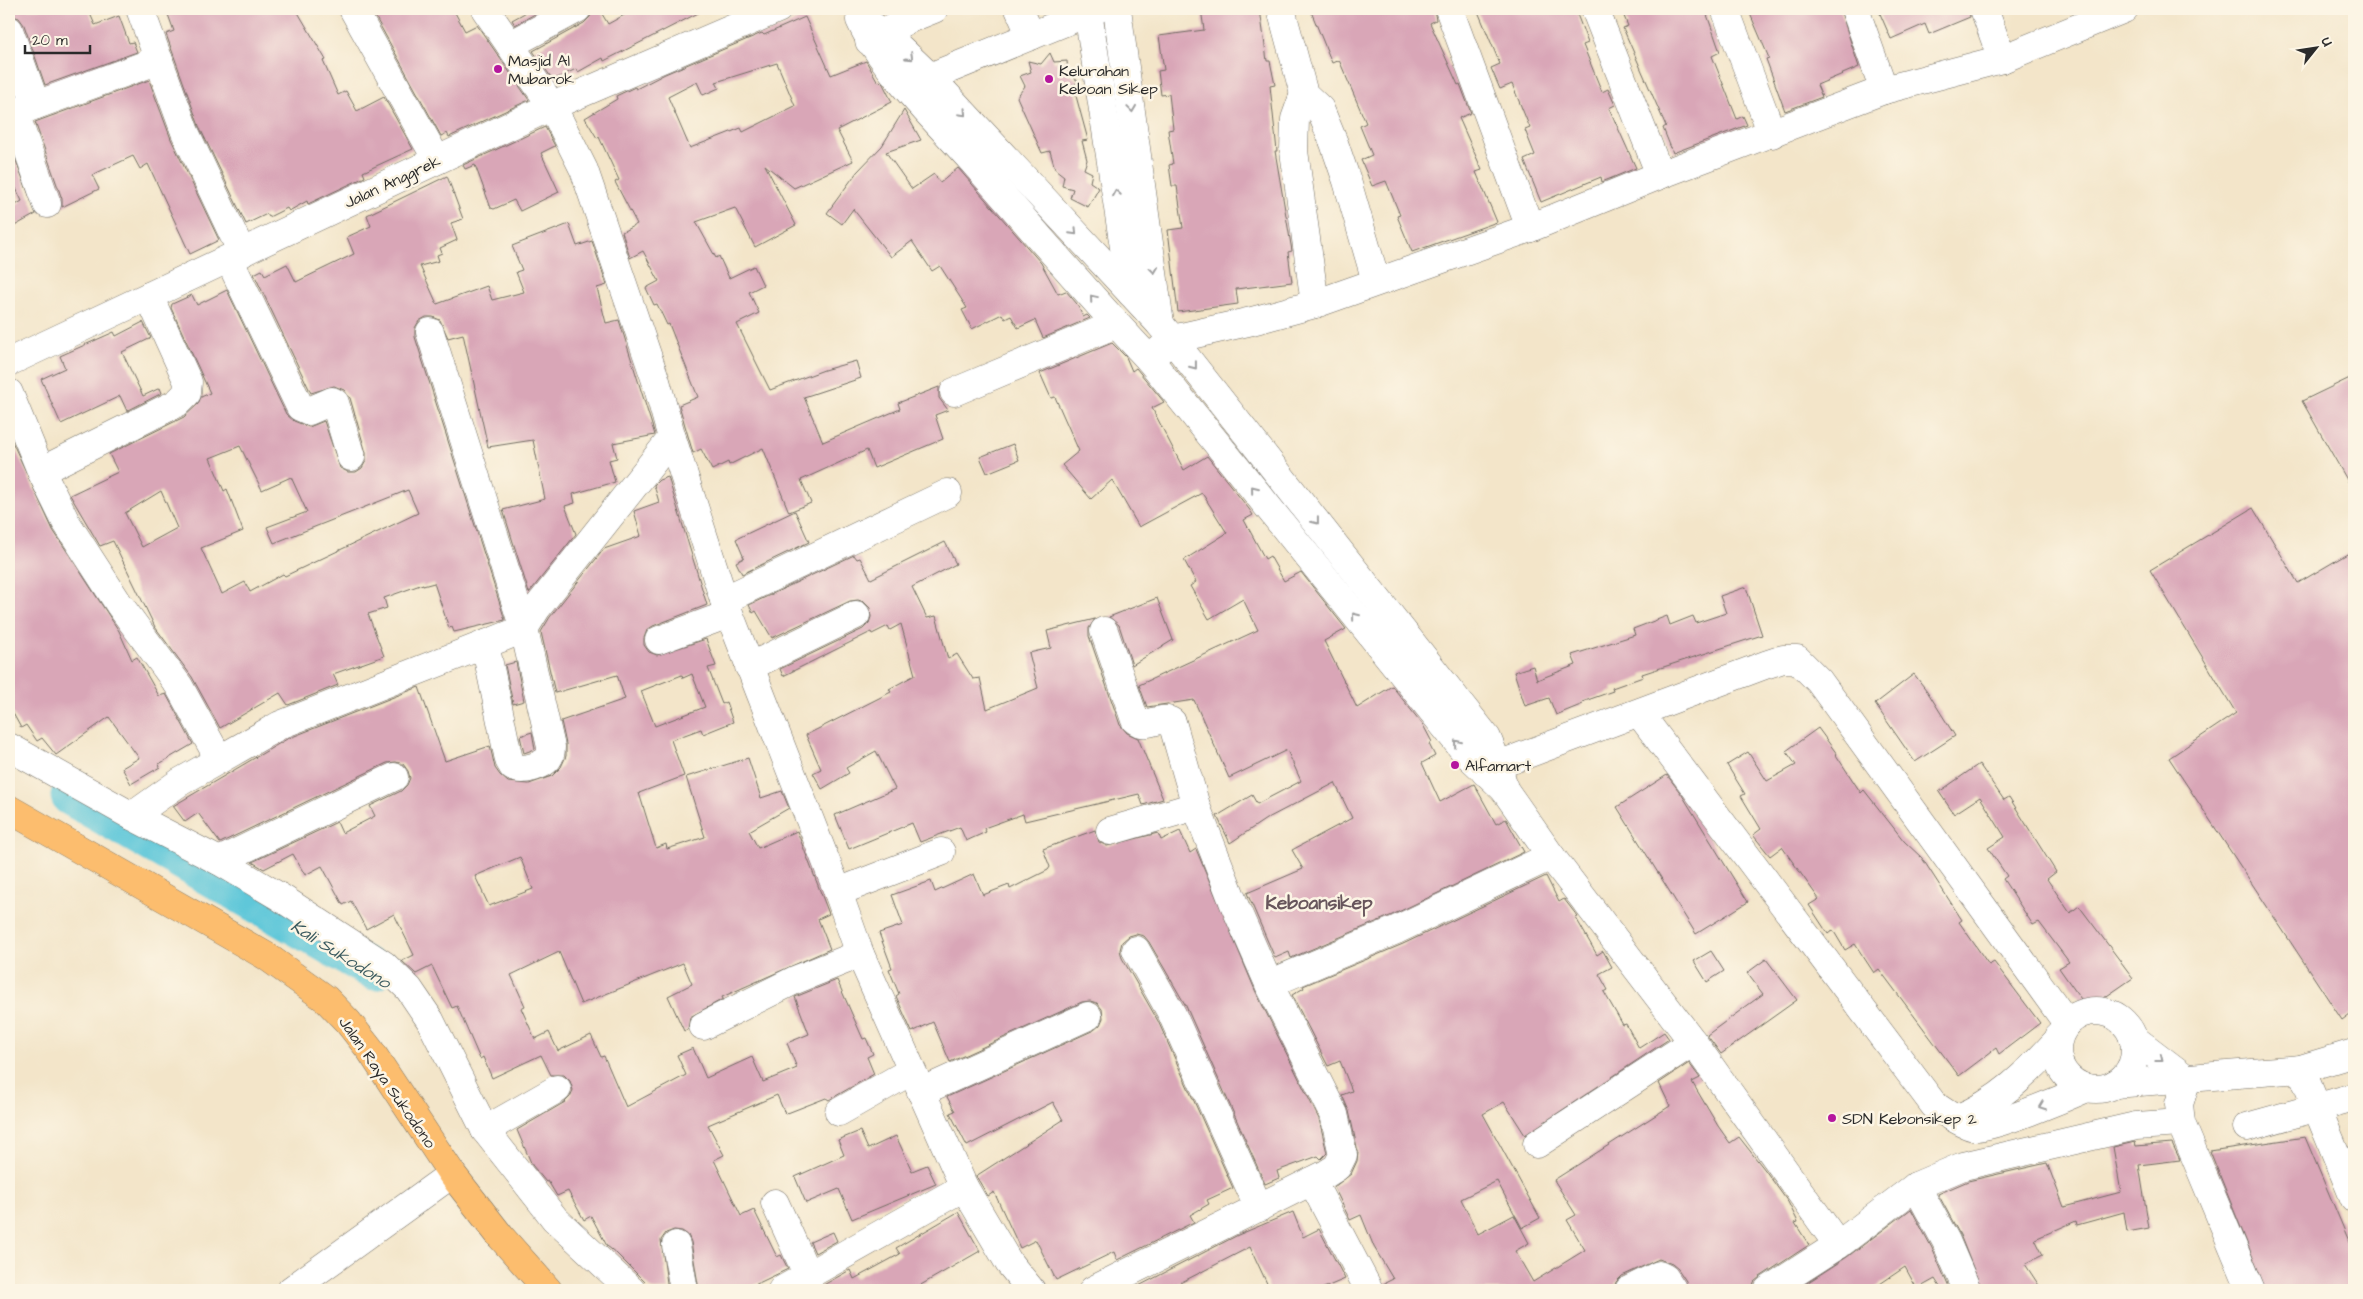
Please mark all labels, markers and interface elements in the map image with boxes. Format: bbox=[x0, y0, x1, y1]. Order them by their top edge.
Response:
scale bar bbox=[25, 22, 90, 54]
north arrow bbox=[2290, 22, 2340, 72]
text: 20 m bbox=[32, 30, 68, 51]
text: U bbox=[2316, 34, 2337, 51]
place label: Masjid Al Mubarok bbox=[508, 50, 574, 90]
one-way arrow bbox=[904, 51, 913, 60]
place label: Kelurahan Keboan Sikep bbox=[1059, 60, 1158, 100]
marker: Masjid Al Mubarok bbox=[492, 63, 504, 75]
marker: Kelurahan Keboan Sikep bbox=[1043, 73, 1055, 85]
one-way arrow bbox=[1126, 105, 1136, 113]
one-way arrow bbox=[957, 107, 966, 116]
street label: Jalan Anggrek bbox=[341, 150, 445, 215]
one-way arrow bbox=[1111, 189, 1121, 197]
one-way arrow bbox=[1068, 226, 1077, 235]
one-way arrow bbox=[1148, 266, 1159, 274]
one-way arrow bbox=[1090, 294, 1099, 303]
one-way arrow bbox=[1188, 360, 1196, 369]
one-way arrow bbox=[1251, 486, 1259, 495]
one-way arrow bbox=[1310, 515, 1318, 524]
one-way arrow bbox=[1353, 613, 1361, 622]
one-way arrow bbox=[1454, 739, 1463, 748]
place label: Alfamart bbox=[1465, 755, 1532, 777]
marker: Alfamart bbox=[1449, 759, 1461, 771]
district label: Keboansikep bbox=[1265, 890, 1373, 917]
water label: Kali Sukodono bbox=[286, 914, 397, 996]
street label: Jalan Raya Sukodono bbox=[333, 1012, 441, 1153]
one-way arrow bbox=[2154, 1053, 2163, 1061]
one-way arrow bbox=[2038, 1100, 2047, 1110]
place label: SDN Kebonsikep 2 bbox=[1842, 1108, 1977, 1130]
marker: SDN Kebonsikep 2 bbox=[1826, 1112, 1838, 1124]

